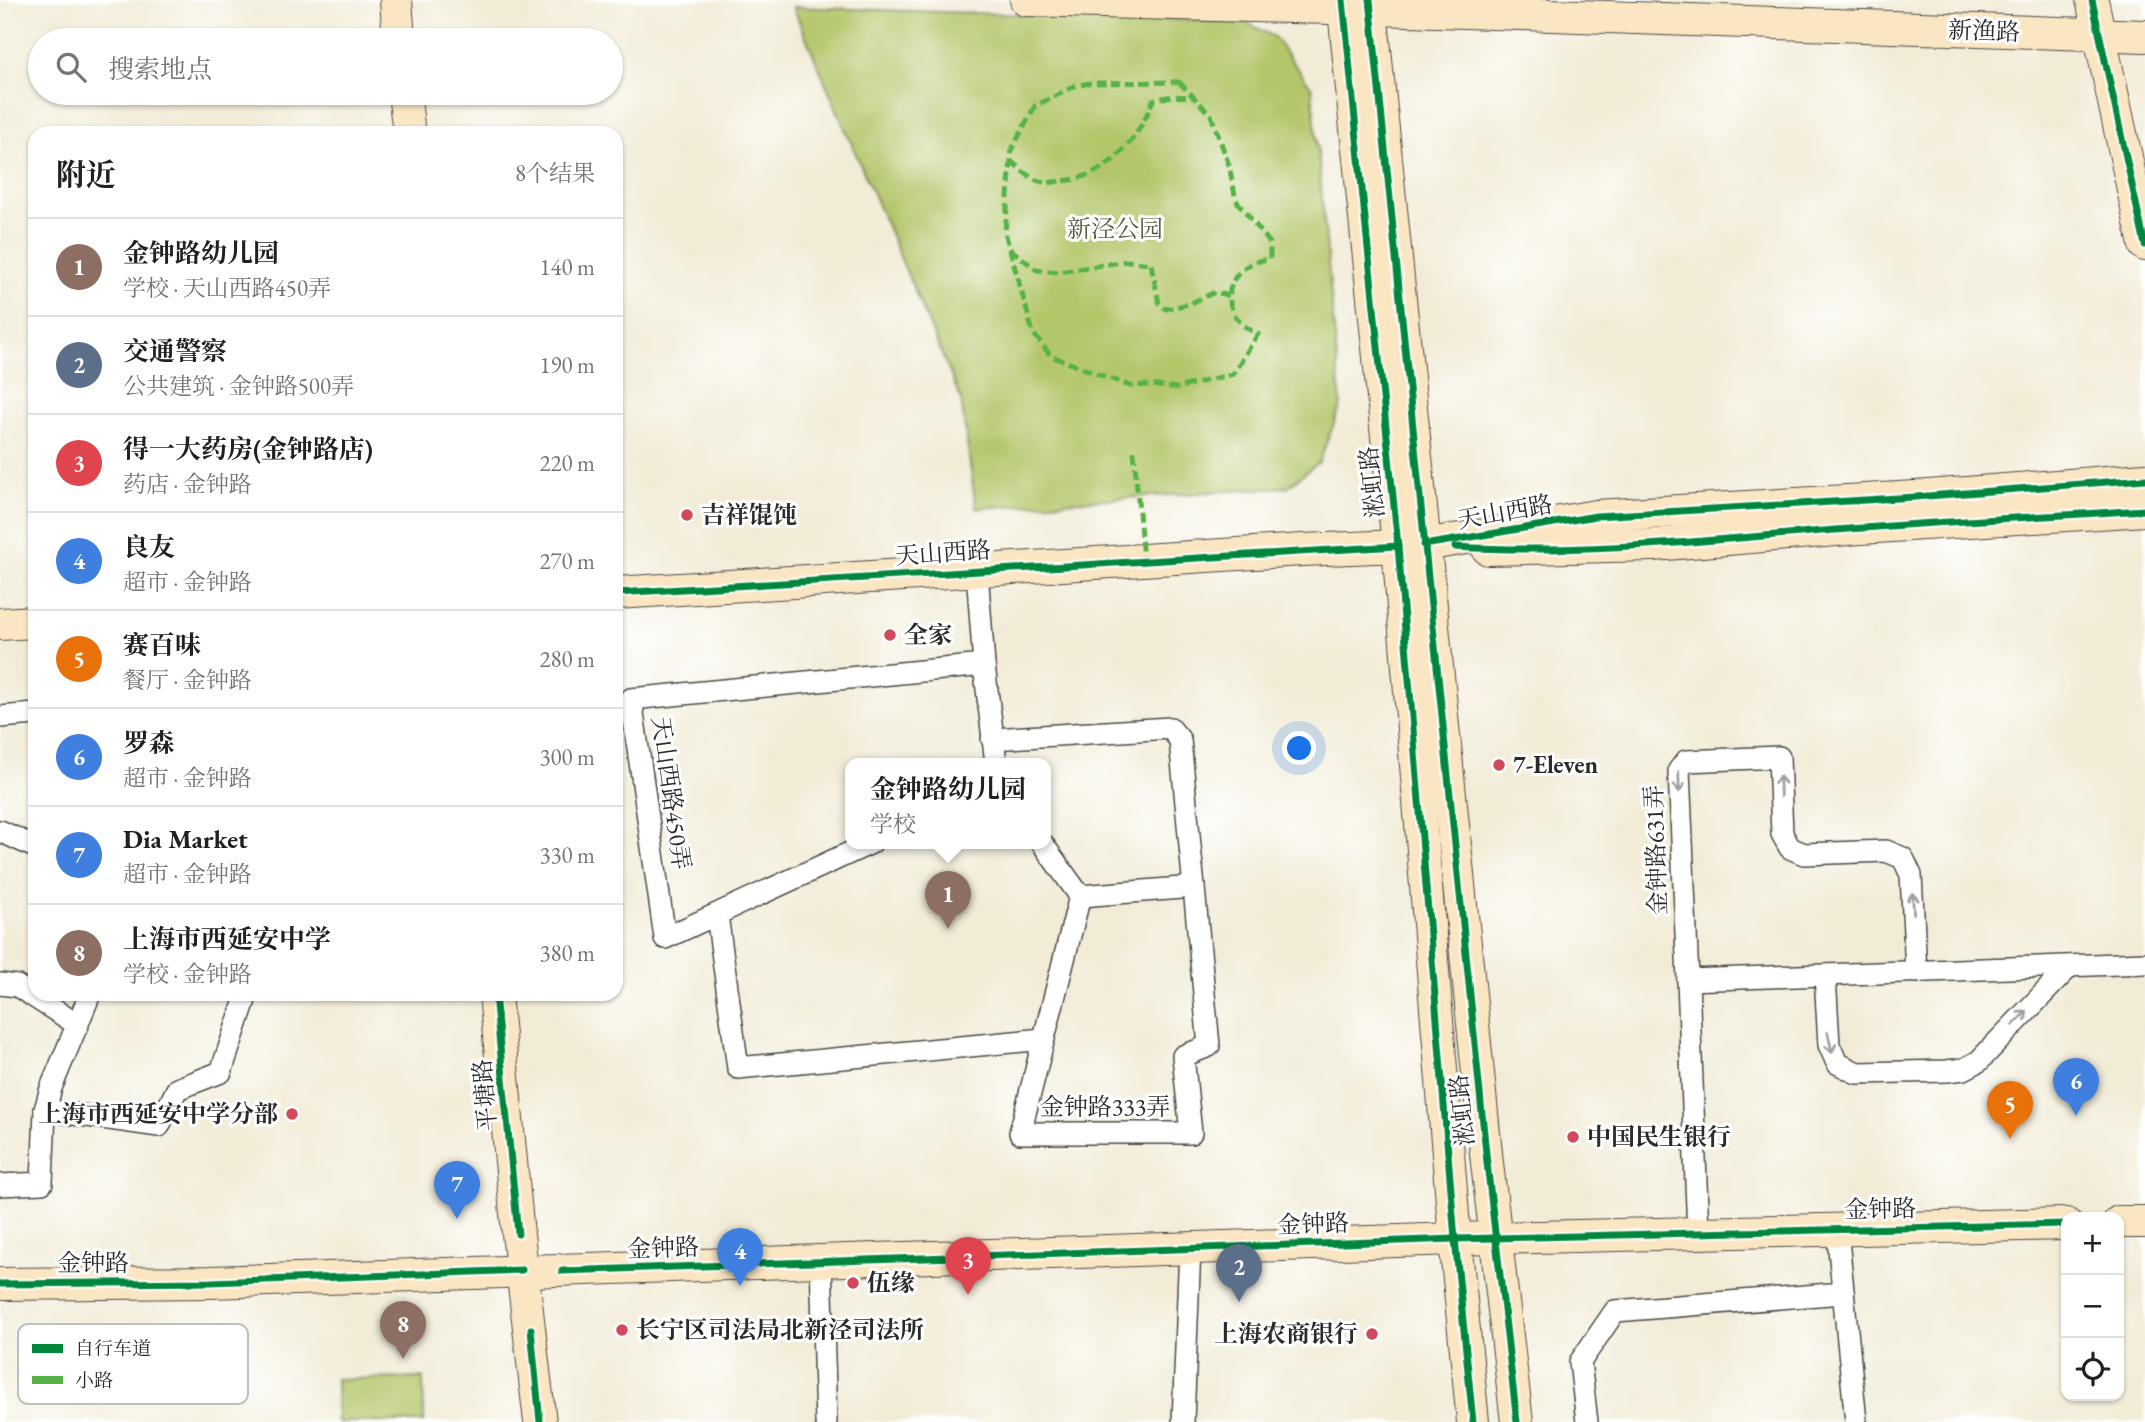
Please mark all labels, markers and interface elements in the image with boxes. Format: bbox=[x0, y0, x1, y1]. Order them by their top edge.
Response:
street label: 新渔路 bbox=[1947, 14, 2021, 47]
search box bbox=[28, 28, 623, 105]
icon: search bbox=[52, 48, 90, 86]
text: 搜索地点 bbox=[108, 52, 212, 86]
text: 附近 bbox=[56, 155, 116, 194]
text: 8个结果 bbox=[515, 158, 595, 188]
park label: 新泾公园 bbox=[1067, 213, 1163, 244]
text: 金钟路幼儿园 bbox=[123, 236, 279, 270]
text: 1 bbox=[73, 252, 85, 282]
text: 140 m bbox=[539, 252, 595, 282]
text: 学校 · 天山西路450弄 bbox=[123, 273, 331, 303]
text: 交通警察 bbox=[123, 334, 227, 368]
text: 2 bbox=[73, 350, 85, 380]
text: 190 m bbox=[539, 350, 595, 380]
text: 公共建筑 · 金钟路500弄 bbox=[123, 371, 354, 401]
text: 得一大药房(金钟路店) bbox=[123, 432, 373, 466]
street label: 淞虹路 bbox=[1352, 445, 1391, 519]
text: 3 bbox=[73, 448, 85, 478]
text: 220 m bbox=[539, 448, 595, 478]
text: 药店 · 金钟路 bbox=[123, 469, 252, 499]
street label: 天山西路 bbox=[1455, 488, 1555, 535]
place label: 吉祥馄饨 bbox=[701, 499, 797, 530]
marker: 吉祥馄饨 bbox=[679, 507, 695, 523]
text: 良友 bbox=[123, 530, 175, 564]
street label: 天山西路 bbox=[894, 534, 992, 571]
text: 4 bbox=[73, 546, 85, 576]
text: 270 m bbox=[539, 546, 595, 576]
text: 超市 · 金钟路 bbox=[123, 567, 252, 597]
place label: 全家 bbox=[904, 619, 952, 650]
marker: 全家 bbox=[882, 627, 898, 643]
text: 赛百味 bbox=[123, 628, 201, 662]
text: 5 bbox=[73, 644, 85, 674]
text: 280 m bbox=[539, 644, 595, 674]
text: 餐厅 · 金钟路 bbox=[123, 665, 252, 695]
street label: 天山西路450弄 bbox=[645, 714, 698, 872]
text: 罗森 bbox=[123, 726, 175, 760]
your location bbox=[1282, 731, 1316, 765]
text: 6 bbox=[73, 742, 85, 772]
text: 300 m bbox=[539, 742, 595, 772]
place label: 7-Eleven bbox=[1513, 749, 1598, 780]
marker: 7-Eleven bbox=[1491, 757, 1507, 773]
popup bbox=[845, 758, 1051, 849]
text: 超市 · 金钟路 bbox=[123, 763, 252, 793]
one-way arrow bbox=[1673, 771, 1686, 794]
text: 金钟路幼儿园 bbox=[870, 772, 1026, 806]
one-way arrow bbox=[1774, 774, 1787, 797]
street label: 金钟路631弄 bbox=[1638, 784, 1673, 916]
text: 学校 bbox=[870, 809, 916, 839]
text: Dia Market bbox=[123, 822, 248, 856]
text: 7 bbox=[73, 840, 85, 870]
text: 330 m bbox=[539, 840, 595, 870]
text: 超市 · 金钟路 bbox=[123, 859, 252, 889]
pin: 1 bbox=[925, 871, 971, 929]
one-way arrow bbox=[1906, 892, 1919, 915]
text: 上海市西延安中学 bbox=[123, 922, 331, 956]
text: 8 bbox=[73, 938, 85, 968]
text: 380 m bbox=[539, 938, 595, 968]
text: 学校 · 金钟路 bbox=[123, 959, 252, 989]
one-way arrow bbox=[2011, 1010, 2028, 1027]
one-way arrow bbox=[1825, 1031, 1838, 1053]
street label: 平塘路 bbox=[466, 1058, 503, 1132]
pin: 6 bbox=[2053, 1058, 2099, 1116]
street label: 淞虹路 bbox=[1442, 1073, 1481, 1147]
pin: 5 bbox=[1987, 1081, 2033, 1139]
street label: 金钟路333弄 bbox=[1040, 1091, 1170, 1122]
place label: 上海市西延安中学分部 bbox=[38, 1098, 278, 1129]
marker: 上海市西延安中学分部 bbox=[284, 1106, 300, 1122]
place label: 中国民生银行 bbox=[1587, 1121, 1731, 1152]
marker: 中国民生银行 bbox=[1565, 1129, 1581, 1145]
pin: 7 bbox=[434, 1161, 480, 1219]
street label: 金钟路 bbox=[1844, 1192, 1916, 1225]
street label: 金钟路 bbox=[1276, 1207, 1350, 1240]
map controls bbox=[2061, 1212, 2124, 1401]
button: + bbox=[2061, 1212, 2124, 1275]
pin: 4 bbox=[717, 1228, 763, 1286]
street label: 金钟路 bbox=[626, 1231, 700, 1264]
pin: 3 bbox=[945, 1237, 991, 1295]
pin: 2 bbox=[1216, 1244, 1262, 1302]
street label: 金钟路 bbox=[57, 1247, 129, 1278]
place label: 伍缘 bbox=[867, 1267, 915, 1298]
marker: 伍缘 bbox=[845, 1275, 861, 1291]
button: − bbox=[2061, 1275, 2124, 1338]
pin: 8 bbox=[380, 1301, 426, 1359]
place label: 长宁区司法局北新泾司法所 bbox=[636, 1314, 924, 1345]
place label: 上海农商银行 bbox=[1214, 1318, 1358, 1349]
marker: 长宁区司法局北新泾司法所 bbox=[614, 1322, 630, 1338]
legend bbox=[18, 1324, 248, 1404]
marker: 上海农商银行 bbox=[1364, 1326, 1380, 1342]
text: 自行车道 bbox=[75, 1336, 151, 1361]
button: locate bbox=[2061, 1338, 2124, 1401]
text: 小路 bbox=[75, 1368, 113, 1393]

